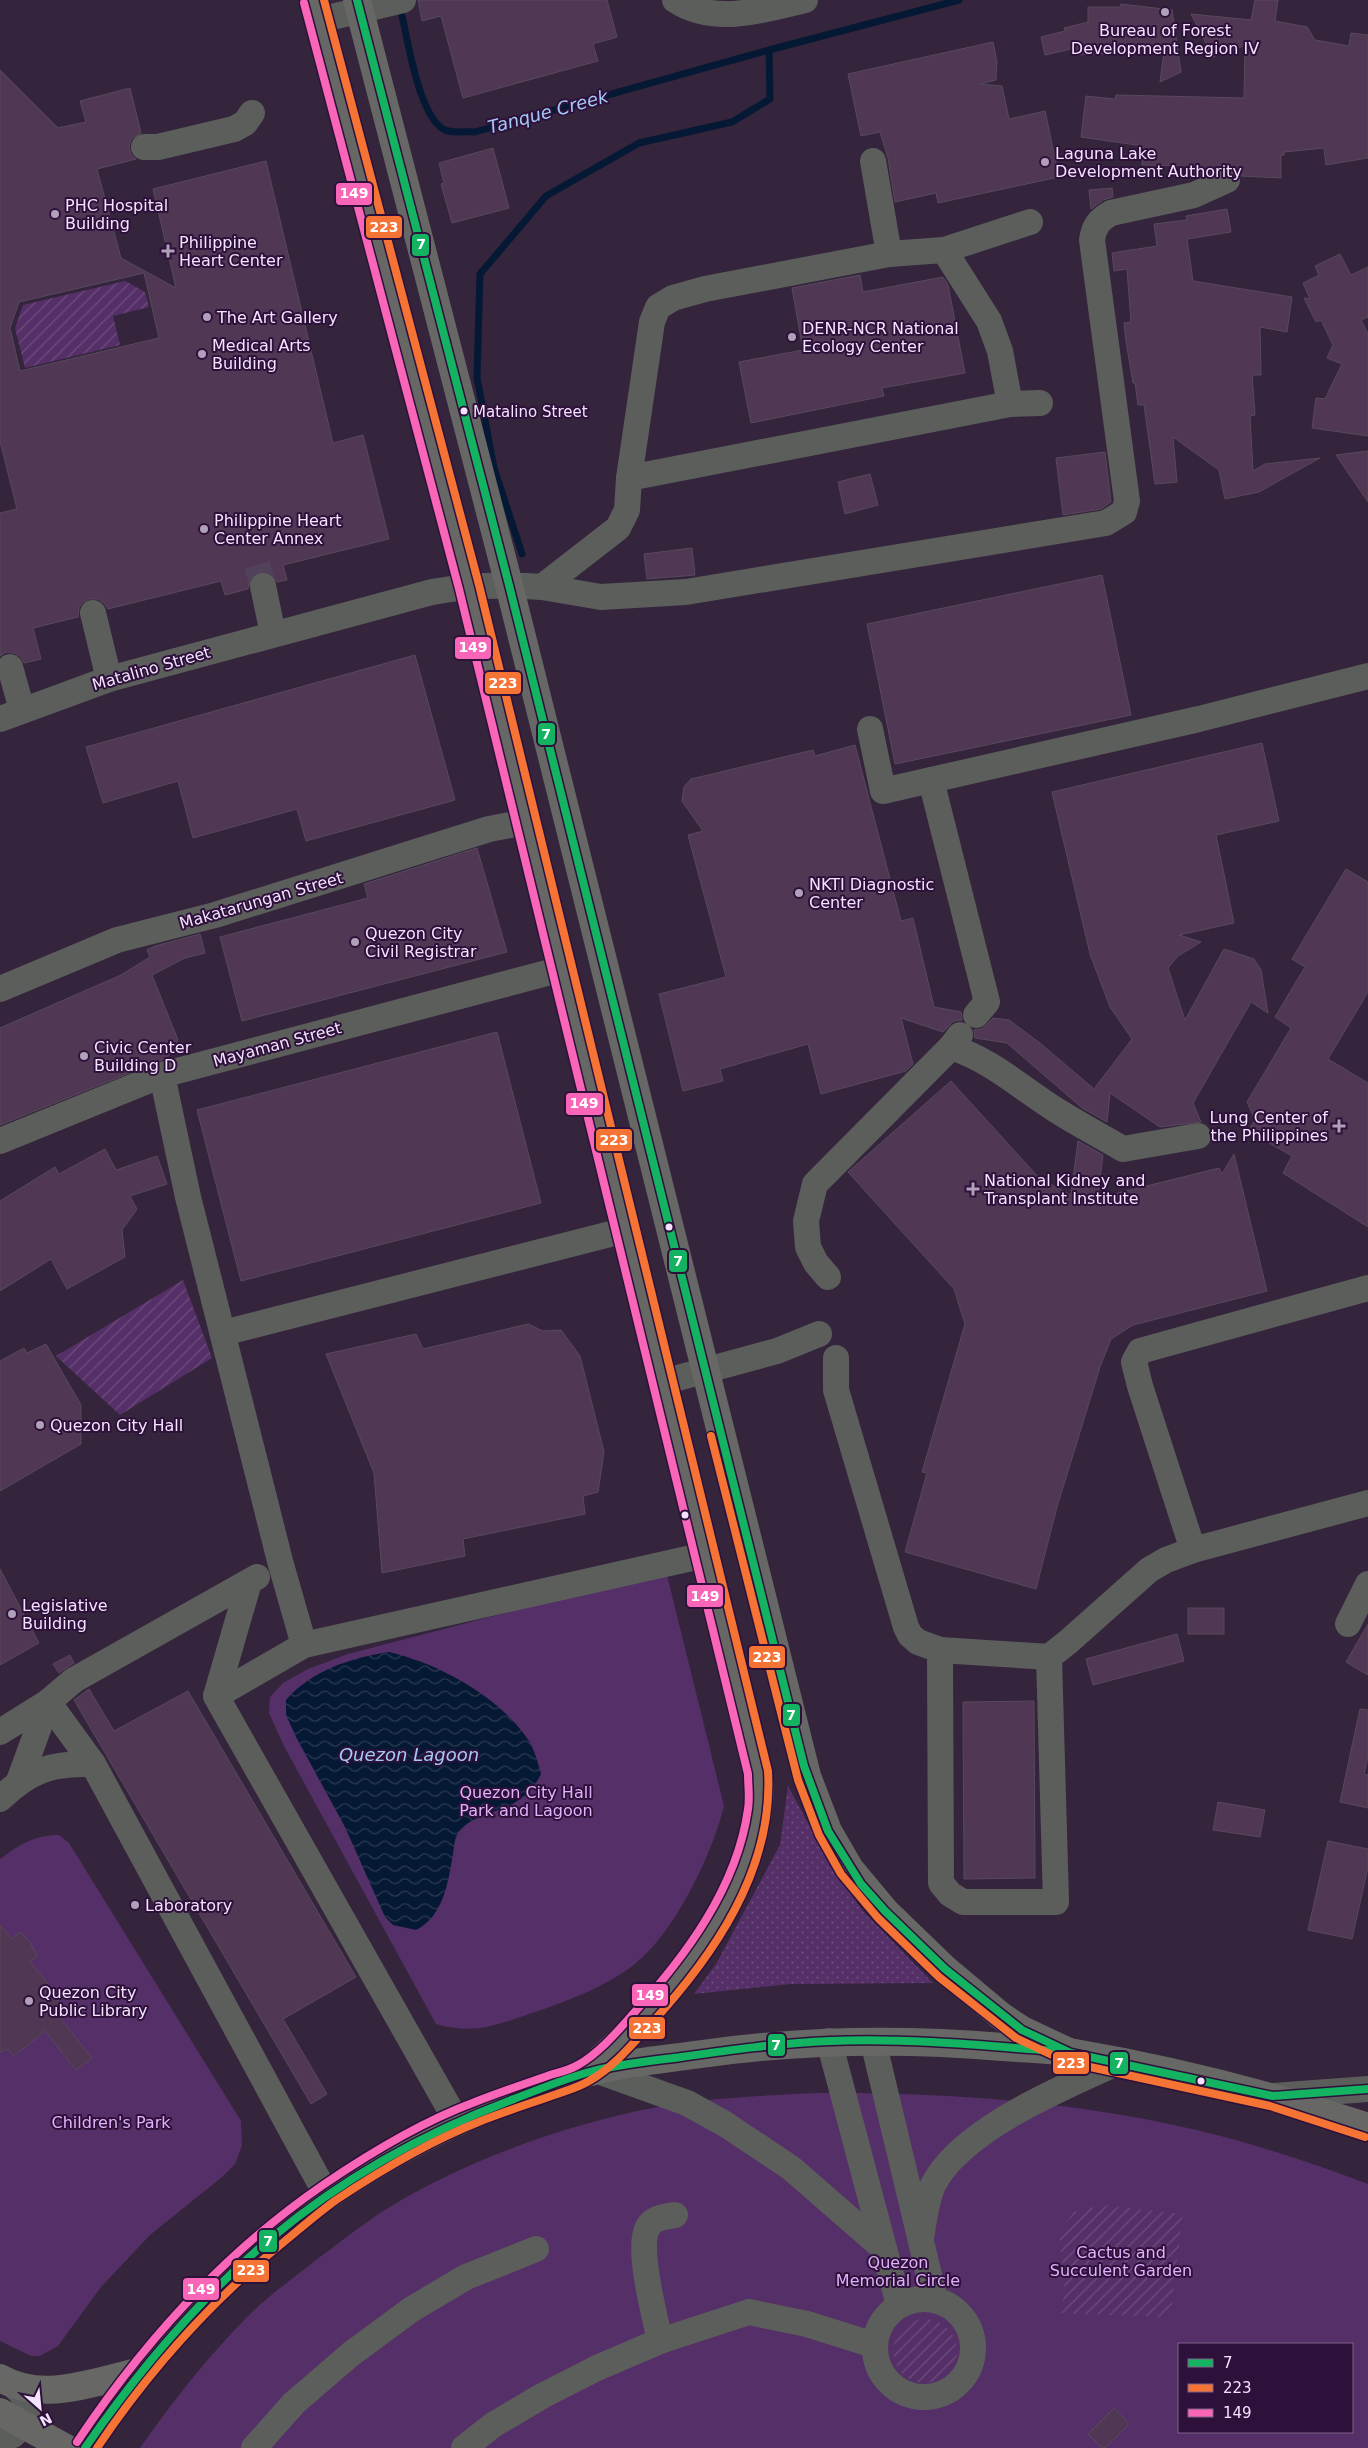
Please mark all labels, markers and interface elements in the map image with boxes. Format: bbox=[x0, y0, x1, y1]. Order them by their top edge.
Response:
marker: Bureau of Forest Development Region IV bbox=[1159, 6, 1171, 18]
place label: Bureau of Forest Development Region IV bbox=[1071, 21, 1259, 58]
water label: Tanque Creek bbox=[485, 85, 612, 138]
place label: Laguna Lake Development Authority bbox=[1055, 144, 1242, 181]
marker: Laguna Lake Development Authority bbox=[1039, 156, 1051, 168]
line badge: 149 bbox=[335, 182, 373, 206]
text: 149 bbox=[339, 185, 369, 201]
place label: PHC Hospital Building bbox=[65, 196, 168, 233]
marker: PHC Hospital Building bbox=[49, 208, 61, 220]
line badge: 223 bbox=[365, 215, 403, 239]
text: 223 bbox=[369, 219, 399, 235]
place label: Philippine Heart Center bbox=[179, 233, 283, 270]
line badge: 7 bbox=[411, 233, 430, 257]
text: 7 bbox=[416, 236, 426, 252]
marker: Philippine Heart Center bbox=[161, 244, 175, 258]
place label: The Art Gallery bbox=[216, 308, 338, 327]
marker: The Art Gallery bbox=[201, 311, 213, 323]
place label: DENR-NCR National Ecology Center bbox=[802, 319, 959, 356]
marker: DENR-NCR National Ecology Center bbox=[786, 331, 798, 343]
place label: Medical Arts Building bbox=[212, 336, 311, 373]
marker: Medical Arts Building bbox=[196, 348, 208, 360]
place label: Matalino Street bbox=[473, 403, 588, 421]
marker: Matalino Street bbox=[459, 406, 469, 416]
place label: Philippine Heart Center Annex bbox=[214, 511, 341, 548]
marker: Philippine Heart Center Annex bbox=[198, 523, 210, 535]
line badge: 149 bbox=[454, 636, 492, 660]
text: 149 bbox=[458, 639, 488, 655]
street label: Matalino Street bbox=[90, 643, 212, 694]
line badge: 223 bbox=[484, 671, 522, 695]
text: 223 bbox=[488, 675, 518, 691]
line badge: 7 bbox=[537, 722, 556, 746]
text: 7 bbox=[541, 726, 551, 742]
street label: Makatarungan Street bbox=[177, 868, 345, 933]
place label: NKTI Diagnostic Center bbox=[809, 875, 934, 912]
marker: NKTI Diagnostic Center bbox=[793, 887, 805, 899]
place label: Quezon City Civil Registrar bbox=[365, 924, 477, 961]
marker: Quezon City Civil Registrar bbox=[349, 936, 361, 948]
street label: Mayaman Street bbox=[211, 1018, 343, 1071]
place label: Civic Center Building D bbox=[94, 1038, 192, 1075]
marker: Civic Center Building D bbox=[78, 1050, 90, 1062]
line badge: 149 bbox=[565, 1092, 604, 1116]
text: 149 bbox=[569, 1095, 599, 1111]
place label: Lung Center of the Philippines bbox=[1209, 1108, 1328, 1145]
marker: Lung Center of the Philippines bbox=[1332, 1119, 1346, 1133]
line badge: 223 bbox=[595, 1128, 633, 1152]
text: 223 bbox=[599, 1132, 629, 1148]
place label: National Kidney and Transplant Institute bbox=[983, 1171, 1146, 1208]
marker: National Kidney and Transplant Institute bbox=[966, 1182, 980, 1196]
unlabelled marker bbox=[664, 1222, 674, 1232]
line badge: 7 bbox=[668, 1249, 688, 1273]
text: 7 bbox=[673, 1253, 683, 1269]
place label: Quezon City Hall bbox=[50, 1416, 183, 1435]
marker: Quezon City Hall bbox=[34, 1419, 46, 1431]
unlabelled marker bbox=[680, 1510, 690, 1520]
line badge: 149 bbox=[686, 1584, 724, 1608]
text: 149 bbox=[690, 1588, 720, 1604]
place label: Legislative Building bbox=[22, 1596, 108, 1633]
marker: Legislative Building bbox=[6, 1608, 18, 1620]
line badge: 223 bbox=[748, 1645, 786, 1669]
text: 223 bbox=[752, 1649, 782, 1665]
line badge: 7 bbox=[782, 1703, 801, 1727]
text: 7 bbox=[786, 1707, 796, 1723]
water label: Quezon Lagoon bbox=[339, 1744, 479, 1765]
park label: Quezon City Hall Park and Lagoon bbox=[459, 1783, 593, 1820]
place label: Laboratory bbox=[145, 1896, 232, 1915]
marker: Laboratory bbox=[129, 1899, 141, 1911]
place label: Quezon City Public Library bbox=[39, 1983, 147, 2020]
line badge: 149 bbox=[631, 1983, 669, 2007]
text: 149 bbox=[635, 1987, 665, 2003]
marker: Quezon City Public Library bbox=[23, 1995, 35, 2007]
line badge: 223 bbox=[628, 2016, 666, 2040]
text: 223 bbox=[632, 2020, 662, 2036]
line badge: 7 bbox=[767, 2033, 786, 2057]
text: 7 bbox=[771, 2037, 781, 2053]
line badge: 223 bbox=[1052, 2051, 1090, 2075]
line badge: 7 bbox=[1109, 2051, 1129, 2075]
text: 223 bbox=[1056, 2055, 1086, 2071]
text: 7 bbox=[1114, 2055, 1124, 2071]
unlabelled marker bbox=[1196, 2076, 1206, 2086]
park label: Children's Park bbox=[52, 2113, 171, 2132]
line badge: 7 bbox=[258, 2229, 278, 2253]
text: 7 bbox=[263, 2233, 273, 2249]
park label: Cactus and Succulent Garden bbox=[1050, 2243, 1192, 2280]
park label: Quezon Memorial Circle bbox=[836, 2253, 960, 2290]
line badge: 223 bbox=[232, 2259, 270, 2283]
text: 223 bbox=[236, 2262, 266, 2278]
line badge: 149 bbox=[182, 2277, 220, 2301]
text: 149 bbox=[186, 2281, 216, 2297]
legend bbox=[1178, 2343, 1353, 2433]
text: 7 bbox=[1223, 2354, 1233, 2372]
text: 223 bbox=[1223, 2379, 1252, 2397]
north arrow bbox=[15, 2383, 65, 2433]
text: 149 bbox=[1223, 2404, 1252, 2422]
text: N bbox=[37, 2410, 55, 2429]

